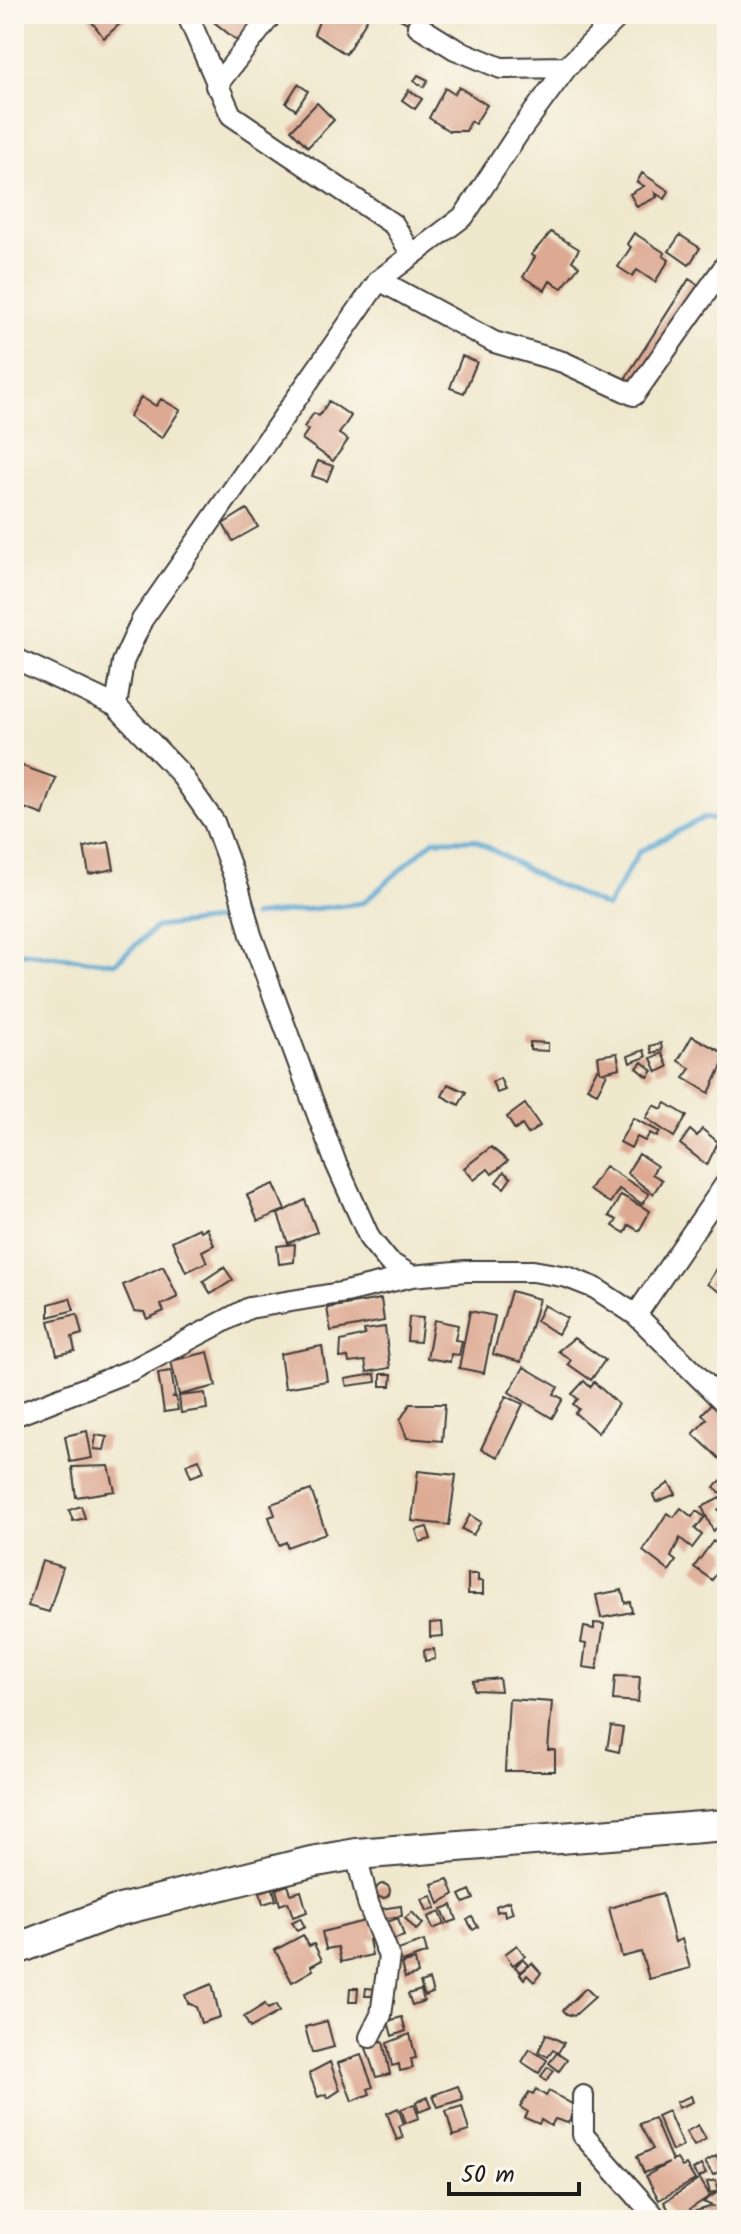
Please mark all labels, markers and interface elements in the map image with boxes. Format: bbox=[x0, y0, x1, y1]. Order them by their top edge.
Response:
scale bar bbox=[449, 2146, 579, 2196]
text: 50 m bbox=[461, 2156, 515, 2195]

